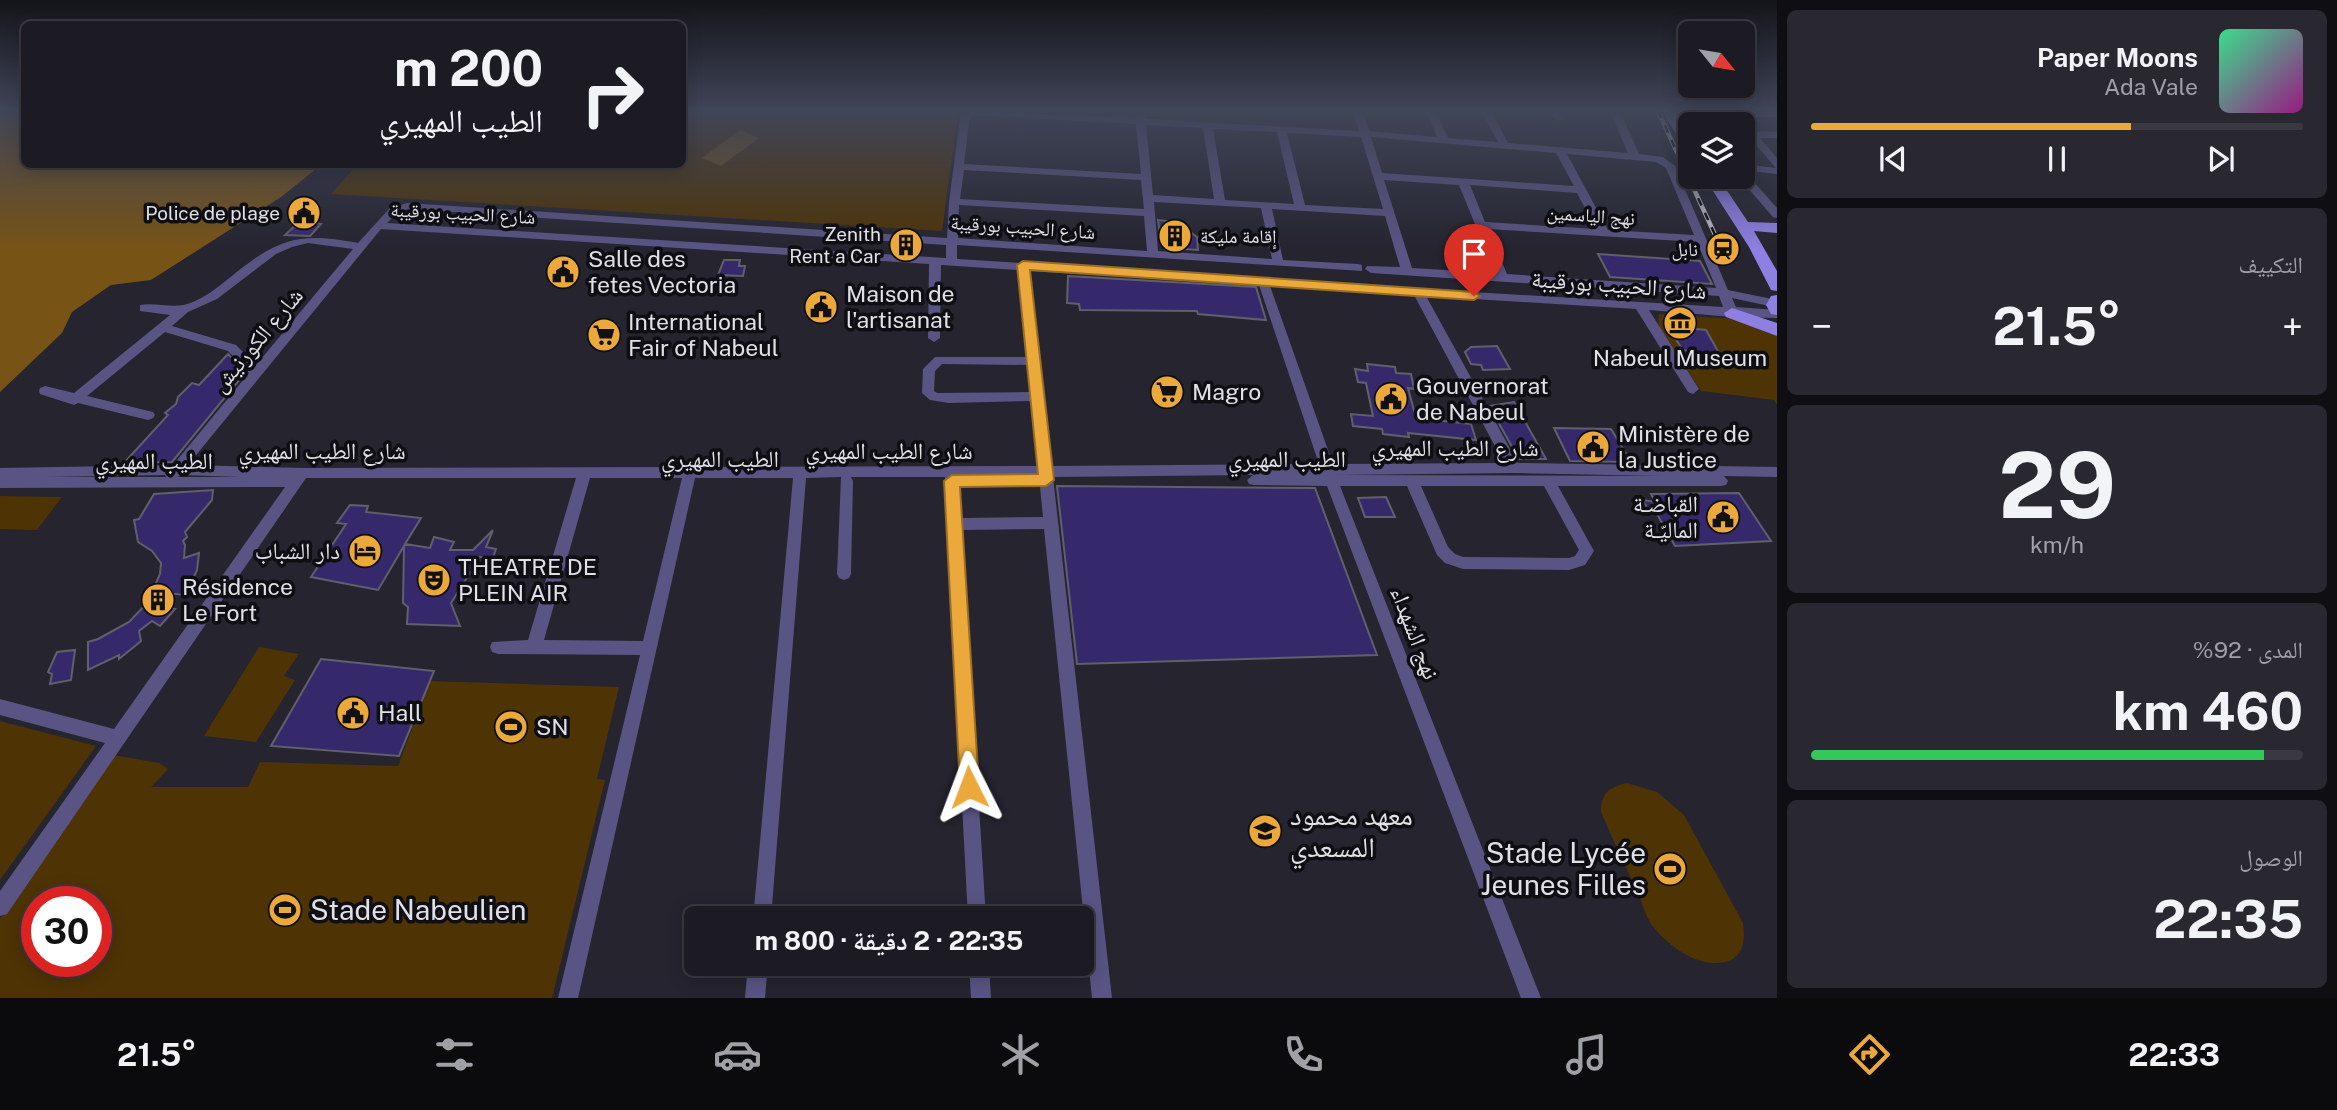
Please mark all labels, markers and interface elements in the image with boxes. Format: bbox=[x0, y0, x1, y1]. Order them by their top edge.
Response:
north arrow bbox=[1678, 21, 1755, 98]
map controls bbox=[1678, 21, 1755, 189]
text: 200 m bbox=[394, 39, 543, 97]
text: Paper Moons bbox=[2037, 42, 2198, 73]
icon: right bbox=[567, 49, 658, 140]
text: Ada Vale bbox=[2104, 73, 2198, 100]
text: الطيب المهيري bbox=[379, 102, 543, 139]
button: layers bbox=[1678, 112, 1755, 189]
icon: previous bbox=[1874, 140, 1912, 178]
icon: pause bbox=[2038, 140, 2076, 178]
icon: next bbox=[2202, 140, 2240, 178]
public building icon: Police de plage bbox=[285, 194, 323, 232]
street label: شارع الحبيب بورقيبة bbox=[390, 198, 536, 229]
street label: نهج الياسمين bbox=[1546, 201, 1636, 231]
place label: Police de plage bbox=[145, 202, 280, 224]
street label: شارع الحبيب بورقيبة bbox=[950, 211, 1096, 244]
building icon: إقامة مليكة bbox=[1156, 217, 1194, 255]
place label: Zenith Rent a Car bbox=[789, 223, 881, 267]
pin bbox=[1444, 224, 1504, 296]
place label: إقامة مليكة bbox=[1200, 225, 1277, 250]
building icon: Zenith Rent a Car bbox=[887, 226, 925, 264]
station icon: نابل bbox=[1704, 230, 1742, 268]
icon: arrive bbox=[1455, 235, 1493, 273]
place label: نابل bbox=[1672, 238, 1698, 261]
place label: Salle des fetes Vectoria bbox=[588, 245, 736, 298]
text: التكييف bbox=[2238, 251, 2303, 278]
public building icon: Salle des fetes Vectoria bbox=[544, 253, 582, 291]
street label: شارع الحبيب بورقيبة bbox=[1530, 265, 1707, 306]
place label: Maison de l'artisanat bbox=[846, 280, 955, 333]
street label: شارع الكورنيش bbox=[205, 282, 310, 399]
public building icon: Maison de l'artisanat bbox=[802, 288, 840, 326]
text: 21.5° bbox=[1992, 296, 2122, 357]
museum icon: Nabeul Museum bbox=[1661, 304, 1699, 342]
text: − bbox=[1811, 304, 1832, 349]
text: + bbox=[2282, 304, 2303, 349]
place label: International Fair of Nabeul bbox=[628, 308, 779, 361]
supermarket icon: International Fair of Nabeul bbox=[585, 316, 623, 354]
place label: Nabeul Museum bbox=[1593, 344, 1767, 371]
place label: Gouvernorat de Nabeul bbox=[1416, 372, 1549, 425]
supermarket icon: Magro bbox=[1148, 373, 1186, 411]
place label: Magro bbox=[1192, 378, 1261, 405]
public building icon: Gouvernorat de Nabeul bbox=[1372, 380, 1410, 418]
place label: Ministère de la Justice bbox=[1618, 420, 1750, 473]
public building icon: Ministère de la Justice bbox=[1574, 428, 1612, 466]
text: 29 bbox=[1998, 432, 2116, 538]
street label: شارع الطيب المهيري bbox=[1371, 434, 1539, 467]
street label: شارع الطيب المهيري bbox=[238, 437, 406, 470]
street label: شارع الطيب المهيري bbox=[805, 437, 973, 470]
street label: الطيب المهيري bbox=[661, 445, 779, 478]
street label: الطيب المهيري bbox=[1228, 445, 1346, 478]
street label: الطيب المهيري bbox=[95, 447, 213, 480]
place label: القباضـة الماليّـة bbox=[1633, 490, 1698, 543]
public building icon: القباضـة الماليّـة bbox=[1704, 498, 1742, 536]
text: km/h bbox=[2030, 531, 2084, 558]
hotel icon: دار الشباب bbox=[346, 532, 384, 570]
place label: دار الشباب bbox=[255, 537, 340, 565]
place label: THEATRE DE PLEIN AIR bbox=[458, 553, 597, 606]
theatre icon: THEATRE DE PLEIN AIR bbox=[415, 561, 453, 599]
place label: Résidence Le Fort bbox=[182, 573, 293, 626]
building icon: Résidence Le Fort bbox=[139, 581, 177, 619]
street label: نهج الشهداء bbox=[1384, 583, 1445, 684]
text: المدى · 92% bbox=[2193, 636, 2303, 663]
text: 460 km bbox=[2113, 681, 2303, 742]
public building icon: Hall bbox=[334, 694, 372, 732]
place label: Hall bbox=[378, 699, 422, 726]
sports icon: SN bbox=[492, 708, 530, 746]
place label: SN bbox=[536, 713, 569, 740]
position arrow bbox=[932, 750, 1006, 824]
place label: معهد محمود المسعدي bbox=[1290, 798, 1413, 870]
school or university icon: معهد محمود المسعدي bbox=[1246, 812, 1284, 850]
place label: Stade Lycée Jeunes Filles bbox=[1481, 836, 1646, 901]
text: الوصول bbox=[2239, 844, 2303, 871]
sports icon: Stade Lycée Jeunes Filles bbox=[1651, 850, 1689, 888]
speed limit sign: 30 bbox=[21, 886, 112, 977]
text: 22:35 bbox=[2153, 889, 2303, 950]
sports icon: Stade Nabeulien bbox=[266, 891, 304, 929]
place label: Stade Nabeulien bbox=[310, 893, 526, 926]
text: 22:35 · 2 دقيقة · 800 m bbox=[755, 925, 1023, 956]
icon: filters bbox=[430, 1030, 479, 1079]
icon: car bbox=[713, 1030, 762, 1079]
icon: climate bbox=[996, 1030, 1045, 1079]
icon: phone bbox=[1279, 1030, 1328, 1079]
icon: music bbox=[1562, 1030, 1611, 1079]
icon: directions bbox=[1845, 1030, 1894, 1079]
text: 21.5° bbox=[117, 1036, 197, 1073]
text: 22:33 bbox=[2128, 1036, 2220, 1073]

